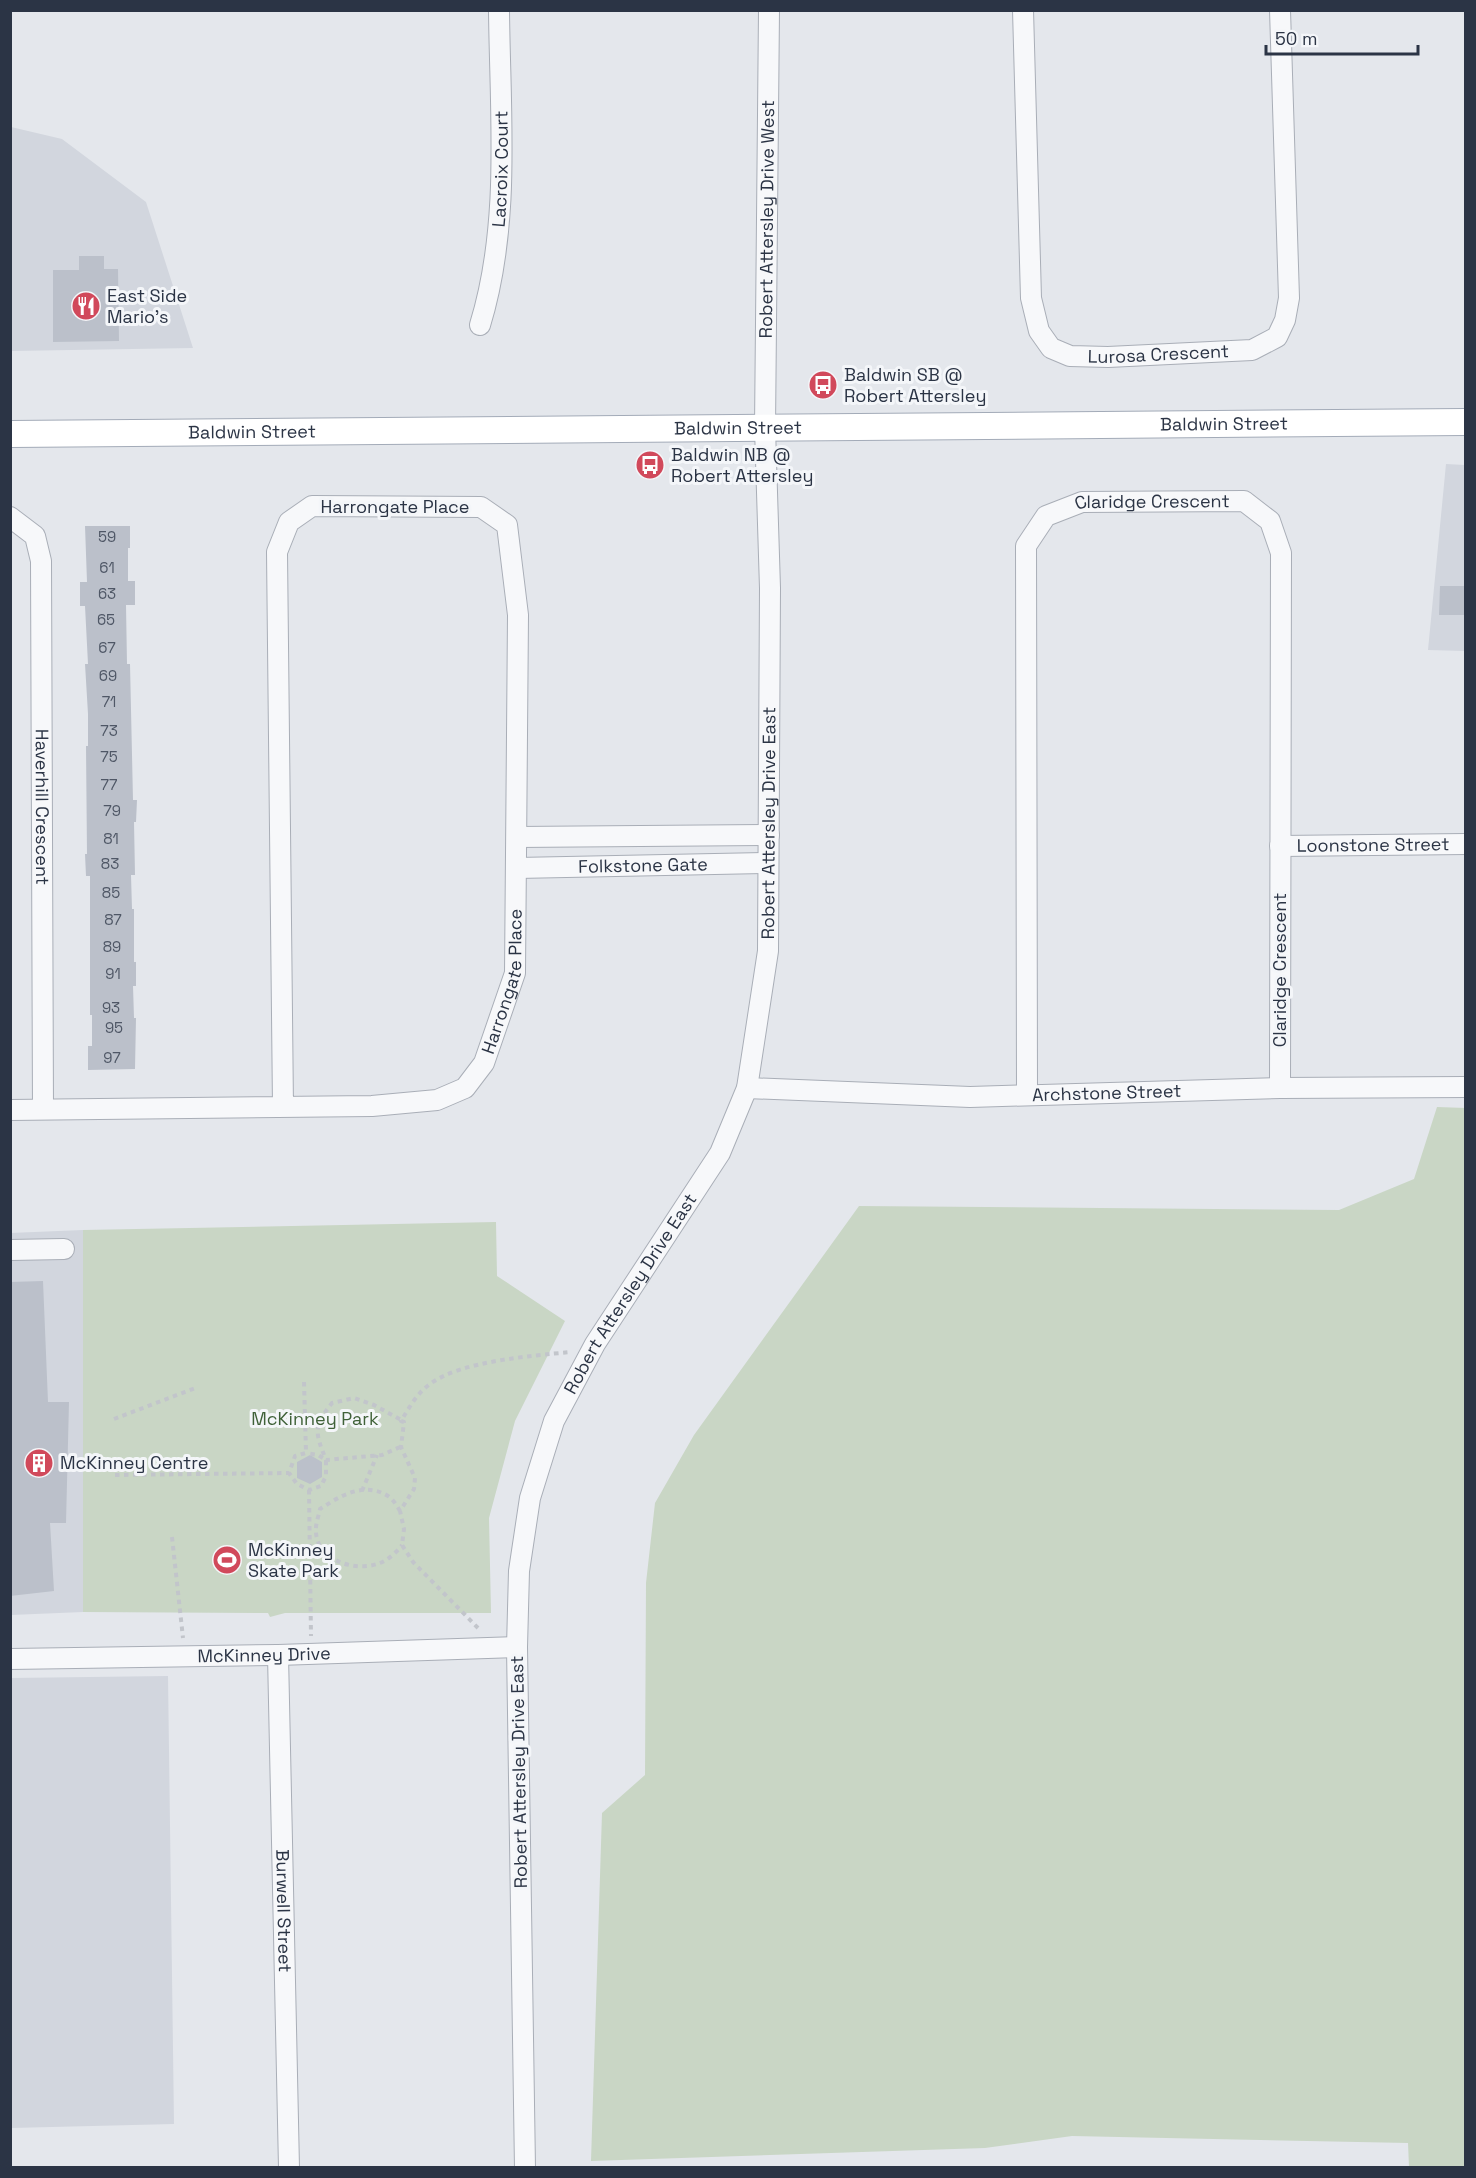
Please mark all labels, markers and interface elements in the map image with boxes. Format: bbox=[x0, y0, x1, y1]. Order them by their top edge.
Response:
scale bar bbox=[1266, 18, 1418, 56]
text: 50 m bbox=[1275, 27, 1317, 50]
street label: Robert Attersley Drive West bbox=[754, 100, 779, 339]
street label: Lacroix Court bbox=[486, 110, 513, 228]
place label: East Side Mario's bbox=[107, 284, 187, 328]
restaurant icon: East Side Mario's bbox=[70, 290, 102, 322]
street label: Lurosa Crescent bbox=[1087, 339, 1230, 368]
place label: Baldwin SB @ Robert Attersley bbox=[844, 363, 986, 407]
bus stop icon: Baldwin SB @ Robert Attersley bbox=[807, 369, 839, 401]
street label: Baldwin Street bbox=[1160, 411, 1288, 436]
street label: Baldwin Street bbox=[674, 415, 802, 440]
street label: Baldwin Street bbox=[188, 419, 316, 444]
place label: Baldwin NB @ Robert Attersley bbox=[671, 443, 813, 487]
bus stop icon: Baldwin NB @ Robert Attersley bbox=[634, 449, 666, 481]
street label: Claridge Crescent bbox=[1071, 489, 1230, 515]
street label: Harrongate Place bbox=[321, 495, 469, 518]
house number: 59 bbox=[98, 527, 116, 546]
house number: 61 bbox=[99, 558, 115, 577]
house number: 63 bbox=[98, 584, 116, 603]
house number: 65 bbox=[97, 610, 115, 629]
house number: 67 bbox=[98, 638, 116, 657]
house number: 69 bbox=[99, 666, 117, 685]
house number: 71 bbox=[102, 692, 116, 711]
street label: Robert Attersley Drive East bbox=[756, 707, 780, 940]
house number: 73 bbox=[100, 721, 118, 740]
street label: Haverhill Crescent bbox=[31, 729, 54, 885]
house number: 75 bbox=[100, 747, 118, 766]
house number: 77 bbox=[101, 775, 117, 794]
house number: 79 bbox=[103, 801, 121, 820]
house number: 81 bbox=[103, 829, 119, 848]
street label: Loonstone Street bbox=[1296, 832, 1450, 857]
street label: Folkstone Gate bbox=[578, 852, 708, 878]
house number: 83 bbox=[101, 854, 119, 873]
house number: 85 bbox=[102, 883, 120, 902]
street label: Claridge Crescent bbox=[1268, 893, 1291, 1047]
street label: Harrongate Place bbox=[476, 909, 527, 1057]
house number: 87 bbox=[104, 910, 122, 929]
house number: 89 bbox=[103, 937, 121, 956]
house number: 91 bbox=[105, 964, 121, 983]
house number: 93 bbox=[102, 998, 120, 1017]
house number: 95 bbox=[105, 1018, 123, 1037]
house number: 97 bbox=[103, 1048, 121, 1067]
street label: Archstone Street bbox=[1032, 1079, 1182, 1106]
street label: Robert Attersley Drive East bbox=[558, 1189, 701, 1398]
park label: McKinney Park bbox=[251, 1407, 379, 1430]
building icon: McKinney Centre bbox=[23, 1447, 55, 1479]
place label: McKinney Centre bbox=[60, 1451, 208, 1474]
place label: McKinney Skate Park bbox=[248, 1538, 339, 1582]
sports icon: McKinney Skate Park bbox=[211, 1544, 243, 1576]
street label: McKinney Drive bbox=[197, 1641, 331, 1667]
street label: Robert Attersley Drive East bbox=[505, 1655, 532, 1889]
street label: Burwell Street bbox=[271, 1849, 297, 1973]

